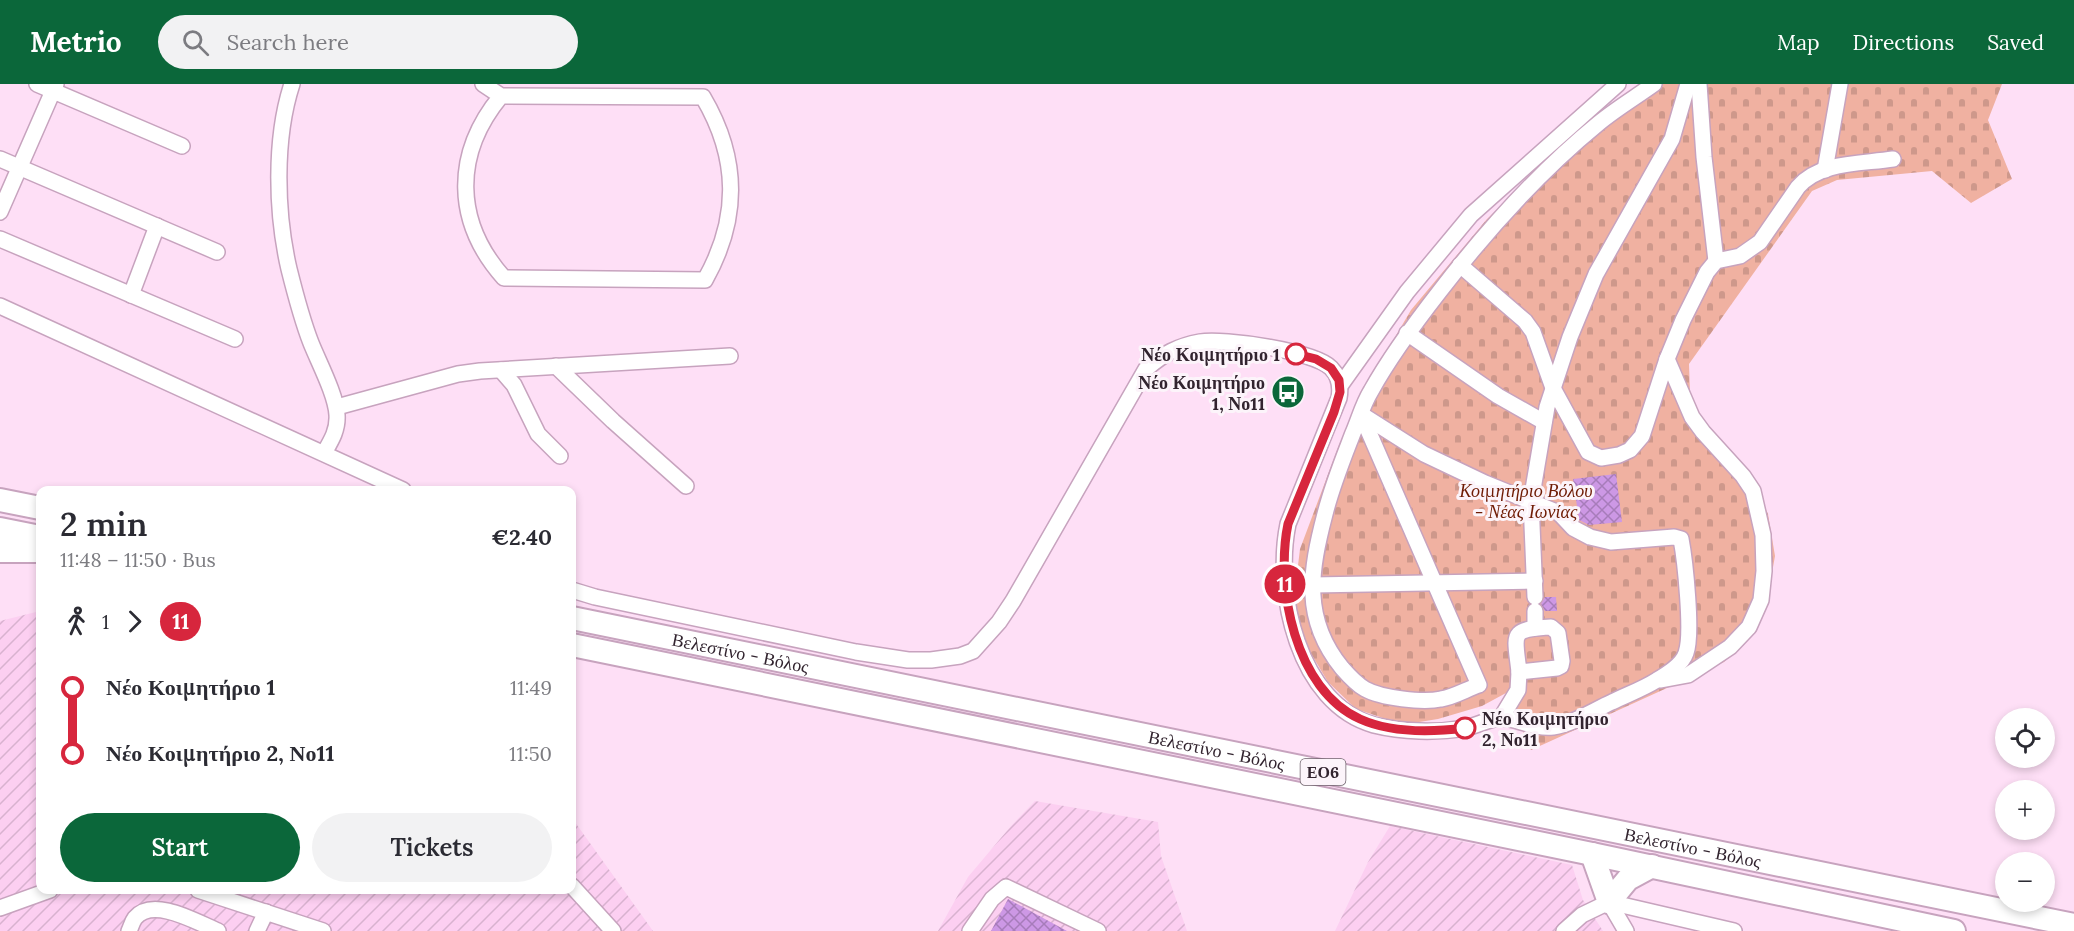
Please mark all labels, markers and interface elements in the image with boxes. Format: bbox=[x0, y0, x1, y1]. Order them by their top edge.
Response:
search box bbox=[158, 15, 578, 69]
text: Metrio bbox=[30, 24, 122, 60]
icon: search bbox=[179, 26, 212, 59]
text: Search here bbox=[227, 28, 349, 56]
text: Map bbox=[1777, 29, 1820, 56]
text: Directions bbox=[1853, 29, 1954, 56]
text: Saved bbox=[1987, 29, 2044, 56]
place label: Νέο Κοιμητήριο 1 bbox=[1141, 343, 1280, 366]
marker: Νέο Κοιμητήριο 1 bbox=[1285, 343, 1307, 365]
place label: Νέο Κοιμητήριο 1, Νο11 bbox=[1138, 371, 1265, 415]
bus stop icon: Νέο Κοιμητήριο 1, Νο11 bbox=[1270, 374, 1306, 410]
park label: Κοιμητήριο Βόλου - Νέας Ιωνίας bbox=[1459, 479, 1592, 523]
text: 2 min bbox=[60, 503, 147, 545]
text: €2.40 bbox=[491, 523, 552, 551]
text: 11:48 – 11:50 · Bus bbox=[60, 547, 216, 572]
line badge: 11 bbox=[1258, 564, 1312, 604]
text: 11 bbox=[1276, 571, 1294, 598]
icon: walk bbox=[60, 605, 93, 638]
icon: forward bbox=[118, 605, 151, 638]
text: 11 bbox=[172, 608, 189, 635]
text: 1 bbox=[102, 609, 109, 634]
street label: Βελεστίνο - Βόλος bbox=[670, 627, 811, 678]
text: Νέο Κοιμητήριο 1 bbox=[106, 673, 276, 701]
text: 11:49 bbox=[510, 675, 552, 700]
place label: Νέο Κοιμητήριο 2, Νο11 bbox=[1482, 707, 1609, 751]
map controls bbox=[1995, 708, 2055, 912]
button: locate bbox=[1995, 708, 2055, 768]
marker: Νέο Κοιμητήριο 2, Νο11 bbox=[1454, 717, 1476, 739]
street label: Βελεστίνο - Βόλος bbox=[1146, 725, 1287, 775]
text: Νέο Κοιμητήριο 2, Νο11 bbox=[106, 739, 334, 767]
text: 11:50 bbox=[509, 741, 552, 766]
road number: ΕΟ6 bbox=[1300, 759, 1346, 785]
button: + bbox=[1995, 780, 2055, 840]
button: Start bbox=[60, 813, 300, 882]
button: Tickets bbox=[312, 813, 552, 882]
street label: Βελεστίνο - Βόλος bbox=[1622, 822, 1763, 872]
button: − bbox=[1995, 852, 2055, 912]

